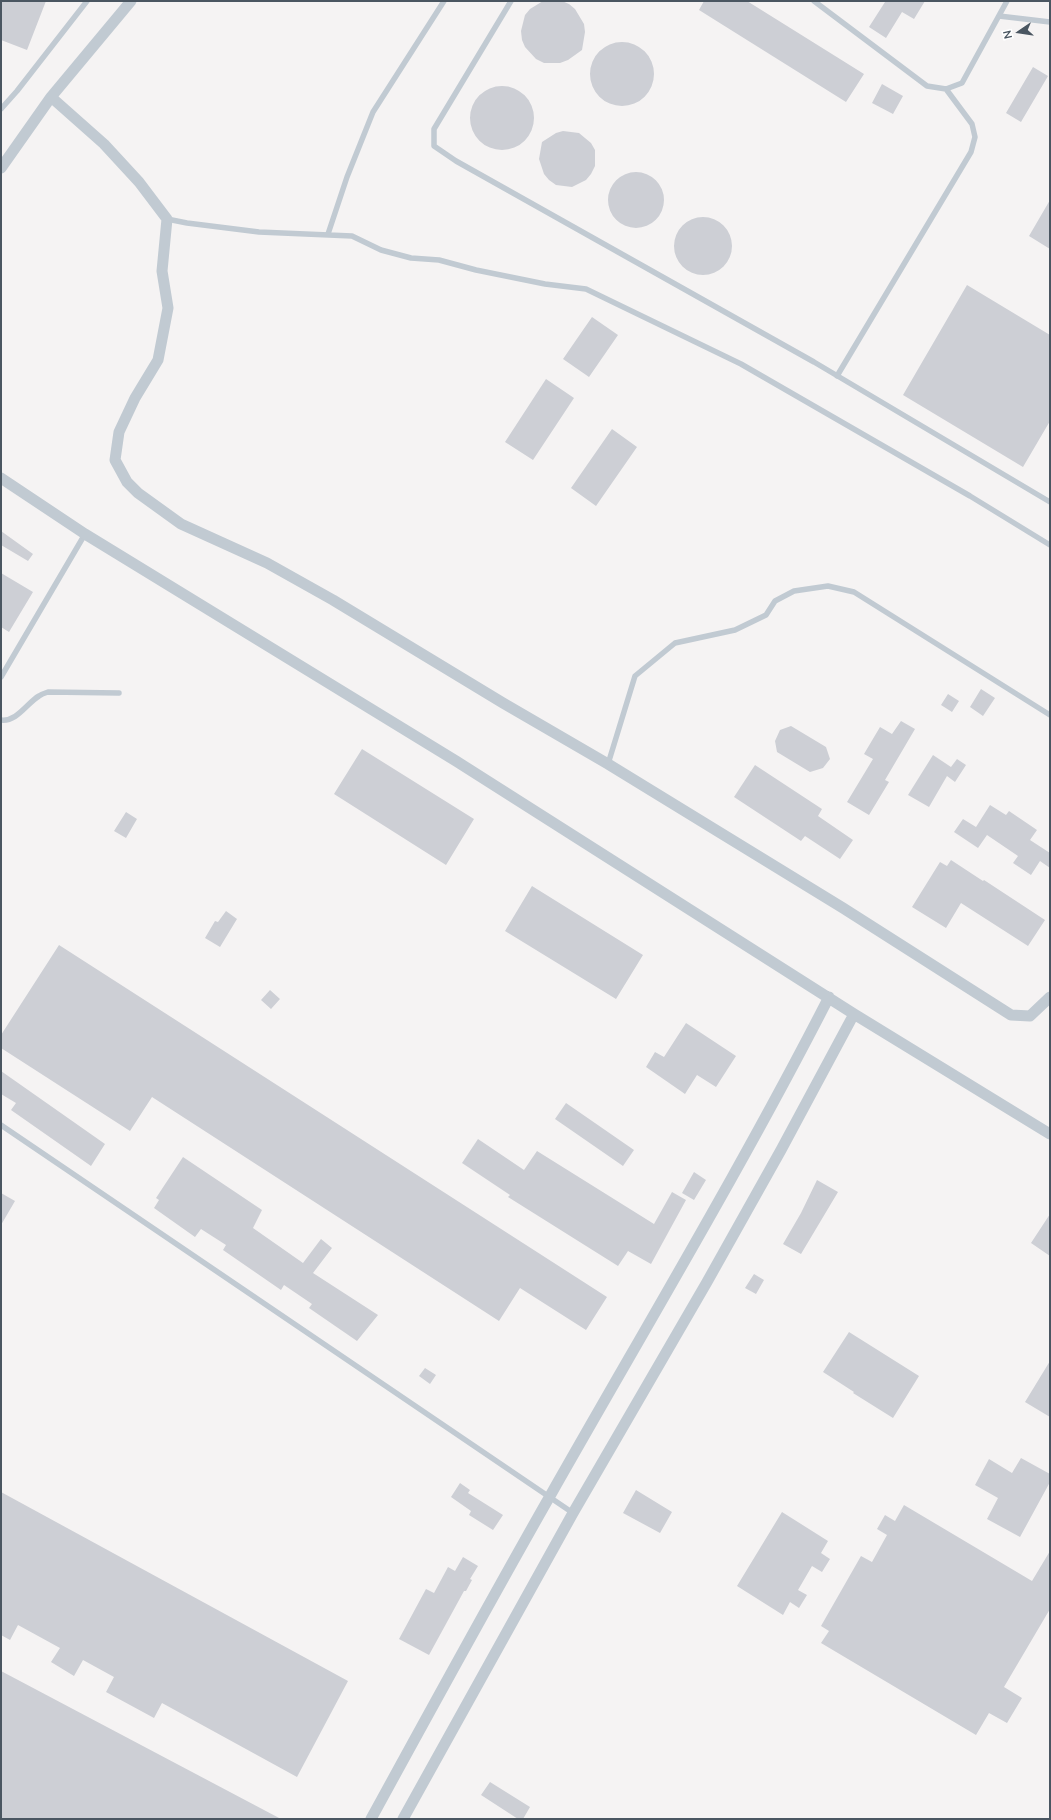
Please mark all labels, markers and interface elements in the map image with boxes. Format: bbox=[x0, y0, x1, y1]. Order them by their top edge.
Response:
north arrow bbox=[999, 12, 1039, 52]
text: N bbox=[1000, 29, 1015, 40]

